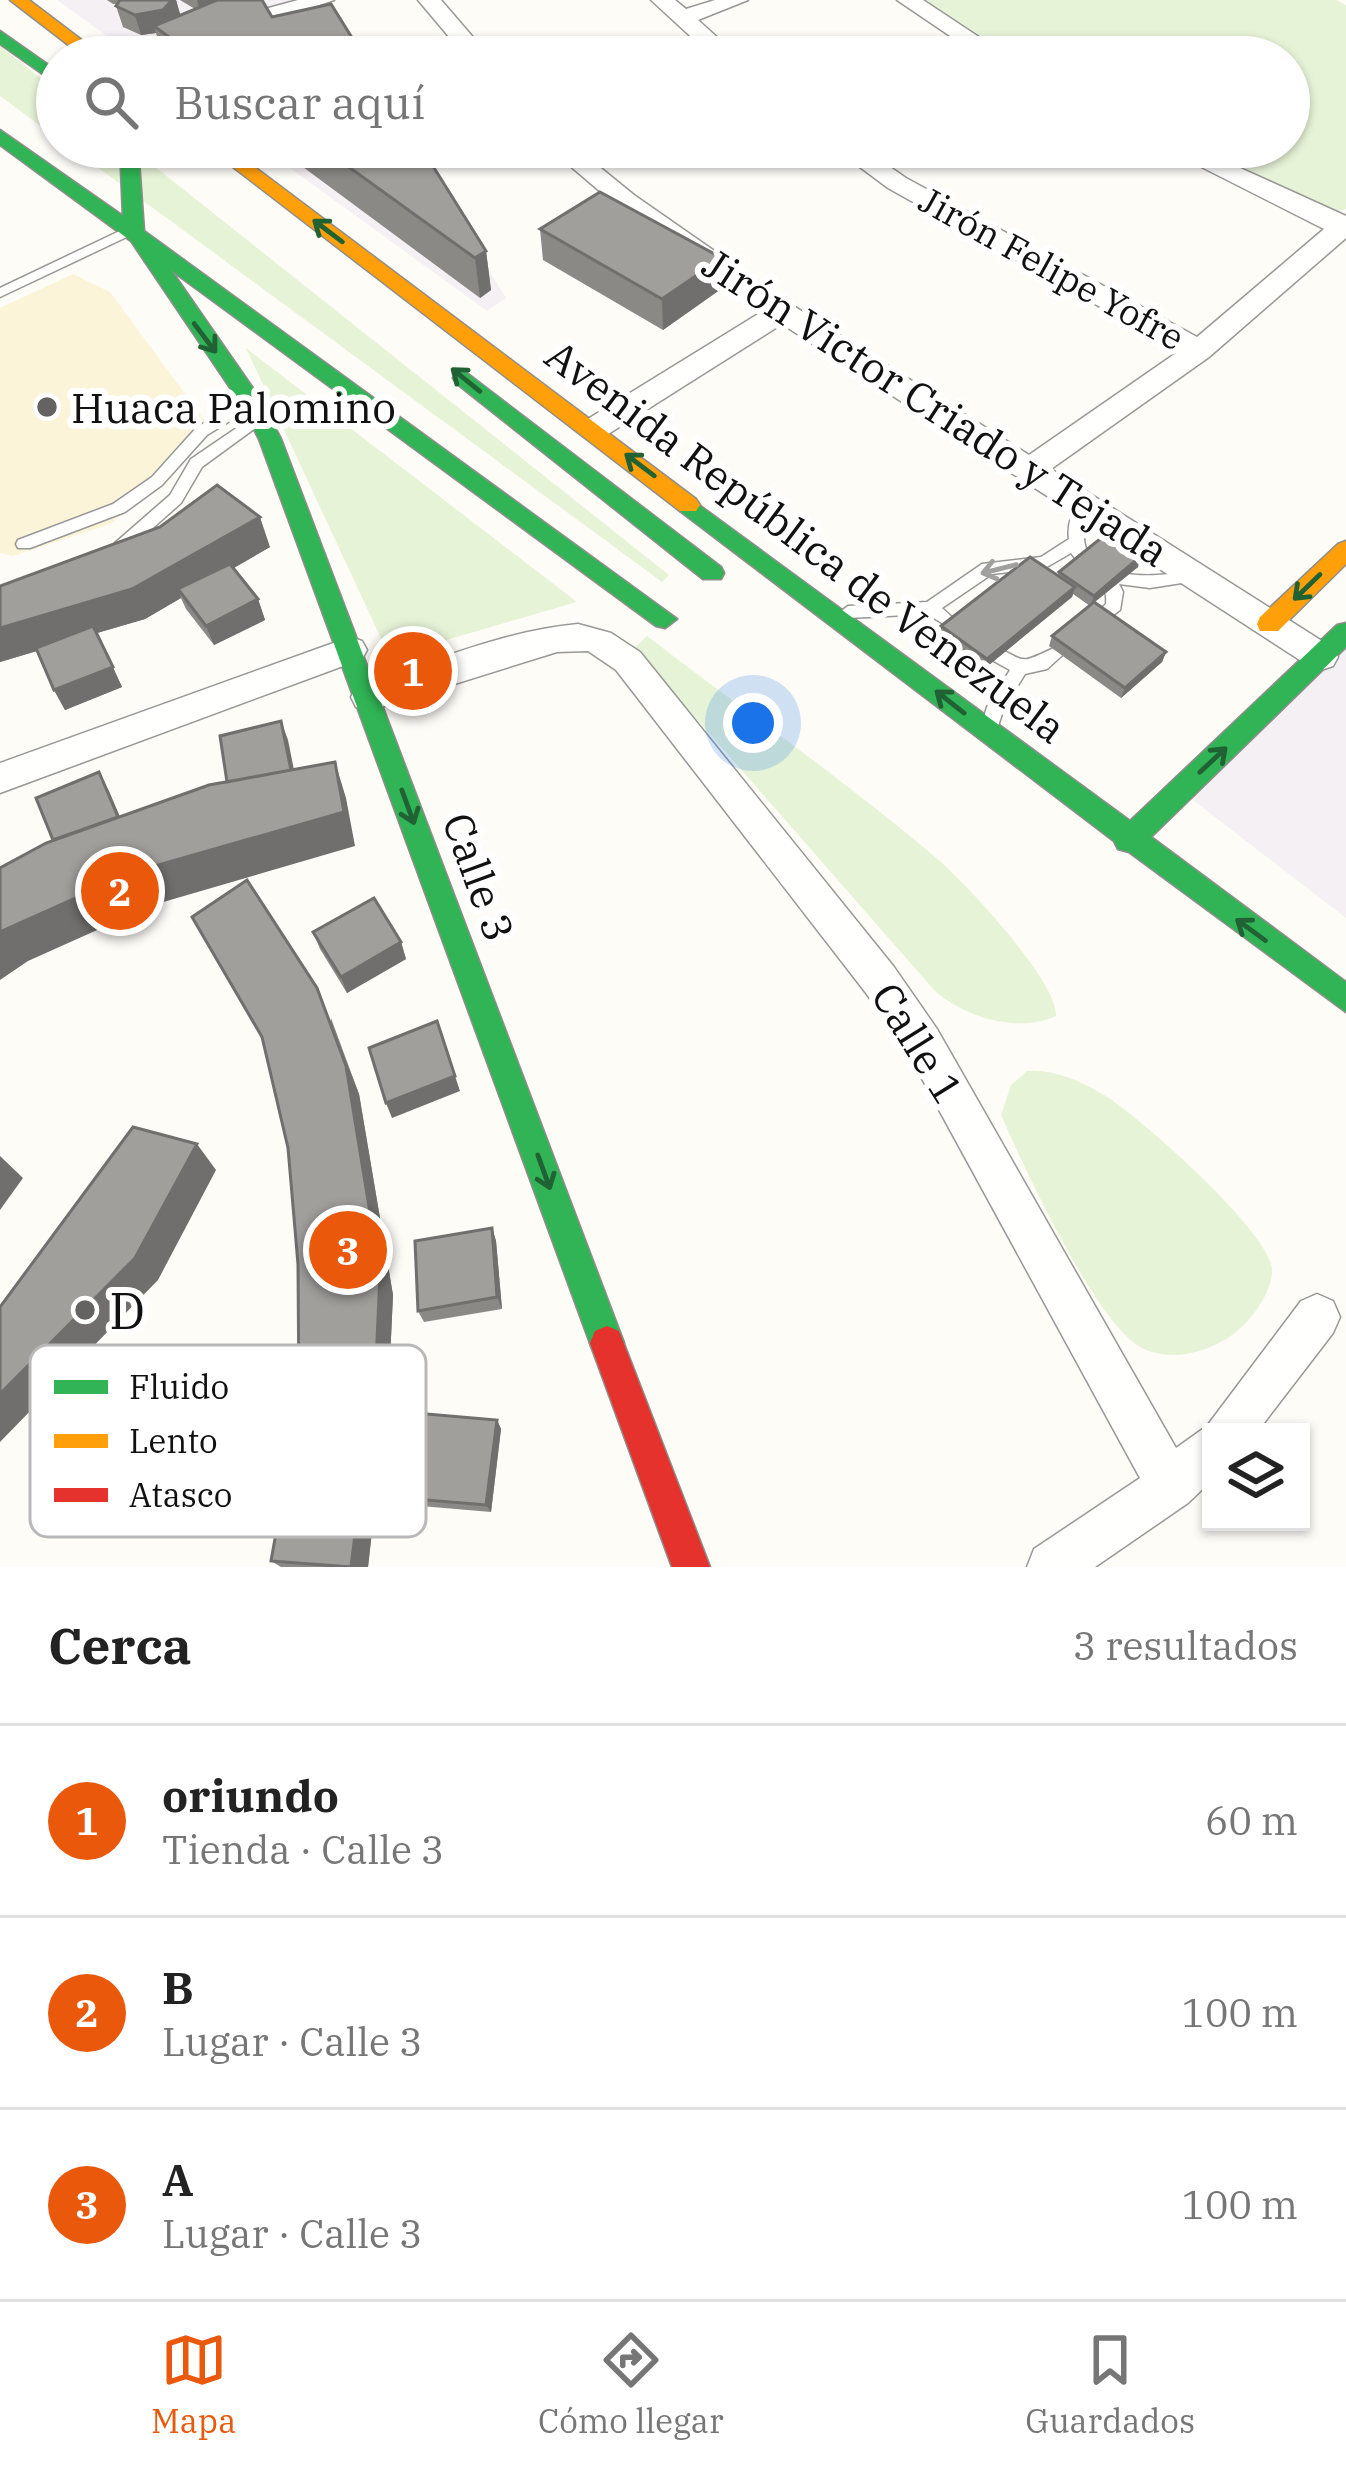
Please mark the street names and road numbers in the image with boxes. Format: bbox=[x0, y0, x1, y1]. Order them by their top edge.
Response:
street label: Jirón Felipe Yofre bbox=[911, 176, 1193, 360]
street label: Jirón Victor Criado y Tejada bbox=[693, 236, 1179, 578]
street label: Avenida República de Venezuela bbox=[535, 327, 1077, 755]
street label: Calle 3 bbox=[431, 805, 527, 949]
street label: Calle 1 bbox=[860, 972, 976, 1114]

